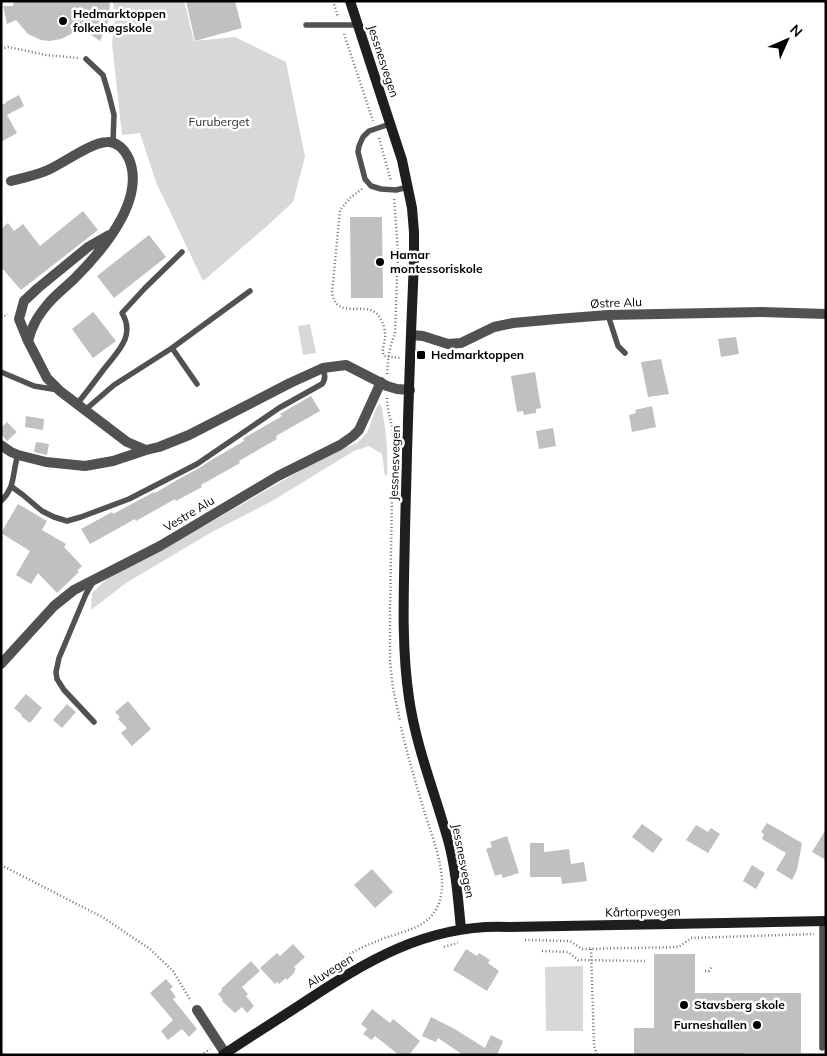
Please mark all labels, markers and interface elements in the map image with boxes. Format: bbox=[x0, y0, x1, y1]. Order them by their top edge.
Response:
place label: Hedmarktoppen folkehøgskole bbox=[73, 6, 166, 35]
marker: Hedmarktoppen folkehøgskole bbox=[57, 15, 69, 27]
north arrow bbox=[762, 15, 812, 65]
text: N bbox=[786, 21, 806, 41]
street label: Jessnesvegen bbox=[365, 23, 402, 99]
park label: Furuberget bbox=[189, 114, 249, 129]
place label: Hamar montessoriskole bbox=[390, 247, 483, 276]
marker: Hamar montessoriskole bbox=[374, 256, 386, 268]
street label: Østre Alu bbox=[590, 294, 642, 311]
place label: Hedmarktoppen bbox=[431, 347, 524, 362]
marker: Hedmarktoppen bbox=[415, 349, 427, 361]
street label: Jessnesvegen bbox=[386, 425, 403, 501]
street label: Vestre Alu bbox=[161, 493, 217, 535]
street label: Jessnesvegen bbox=[449, 822, 478, 899]
street label: Kårtorpvegen bbox=[605, 903, 681, 920]
street label: Aluvegen bbox=[304, 950, 356, 991]
place label: Stavsberg skole bbox=[694, 997, 785, 1012]
marker: Stavsberg skole bbox=[678, 999, 690, 1011]
place label: Furneshallen bbox=[674, 1017, 747, 1032]
marker: Furneshallen bbox=[751, 1019, 763, 1031]

